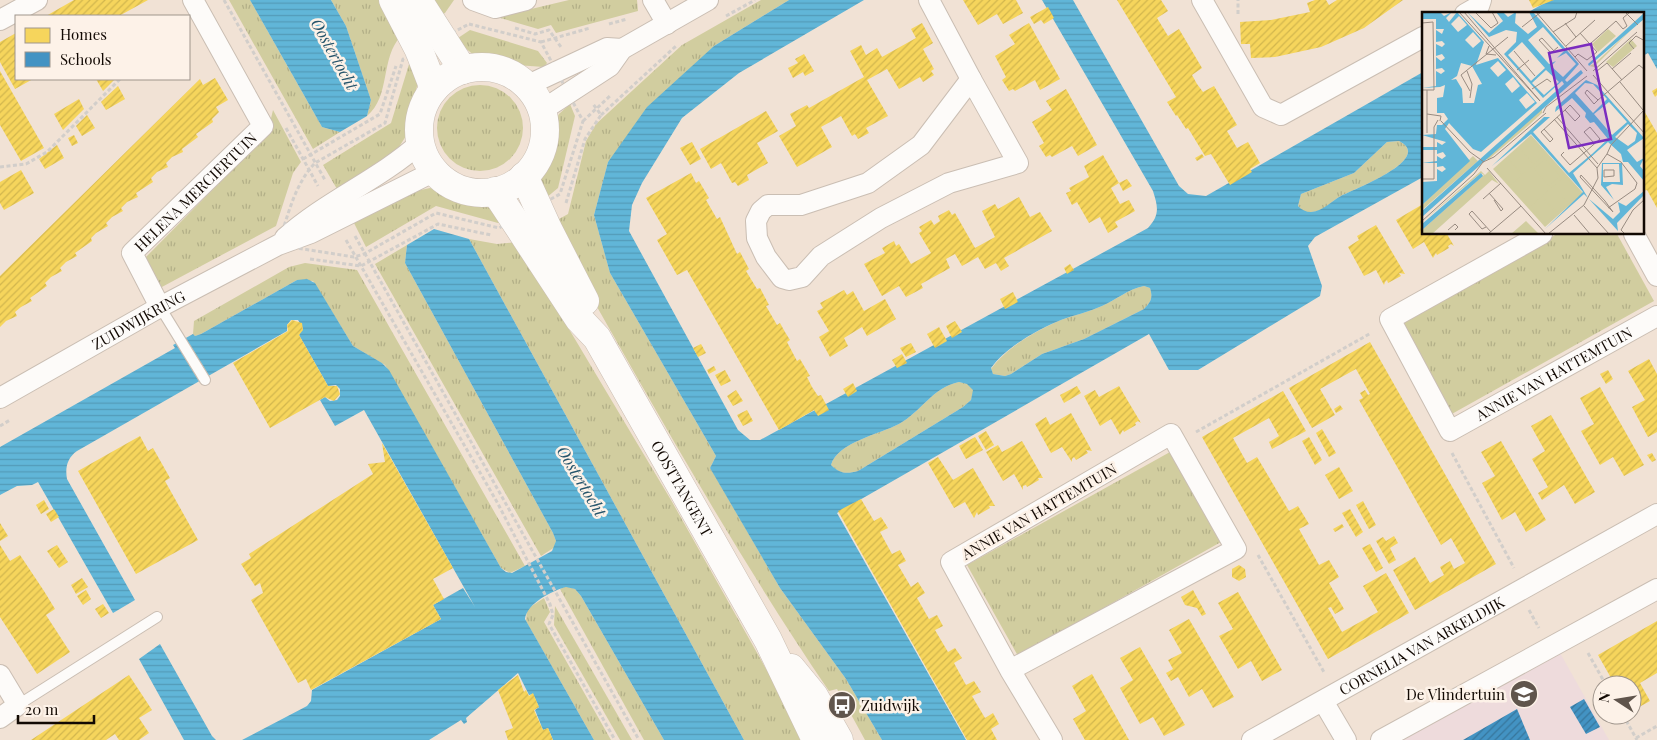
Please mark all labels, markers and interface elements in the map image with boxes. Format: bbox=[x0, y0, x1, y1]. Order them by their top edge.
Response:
inset map bbox=[1422, 12, 1644, 235]
water label: Oostertocht bbox=[307, 14, 364, 94]
legend bbox=[15, 15, 190, 80]
text: Homes bbox=[60, 24, 107, 44]
text: Schools bbox=[60, 49, 112, 69]
street label: HELENA MERCIERTUIN bbox=[130, 127, 261, 256]
street label: ZUIDWIJKRING bbox=[88, 285, 189, 354]
street label: ANNIE VAN HATTEMTUIN bbox=[1471, 322, 1636, 425]
street label: OOSTTANGENT bbox=[647, 437, 717, 540]
water label: Oostertocht bbox=[553, 442, 612, 521]
street label: ANNIE VAN HATTEMTUIN bbox=[957, 458, 1120, 564]
street label: CORNELIA VAN ARKELDIJK bbox=[1335, 591, 1508, 700]
north arrow bbox=[1592, 675, 1642, 725]
school or university icon: De Vlindertuin bbox=[1509, 679, 1539, 709]
place label: De Vlindertuin bbox=[1406, 684, 1505, 704]
bus stop icon: Zuidwijk bbox=[827, 690, 857, 720]
text: N bbox=[1593, 690, 1614, 704]
scale bar bbox=[18, 692, 94, 724]
place label: Zuidwijk bbox=[861, 695, 921, 715]
text: 20 m bbox=[25, 699, 59, 719]

